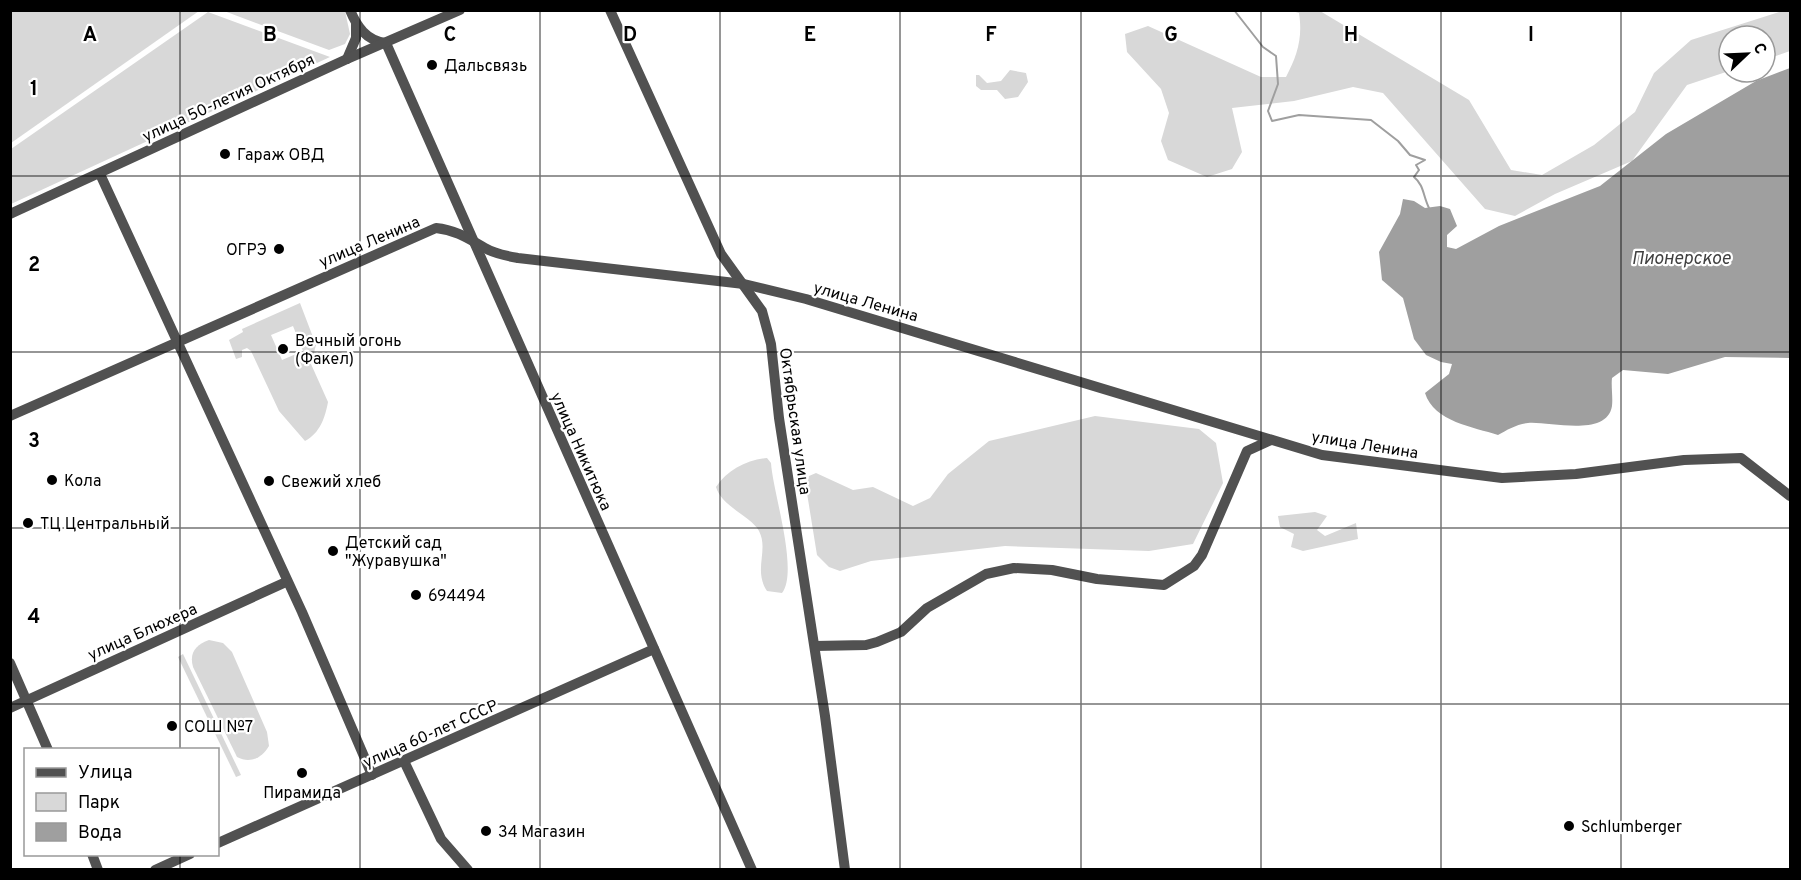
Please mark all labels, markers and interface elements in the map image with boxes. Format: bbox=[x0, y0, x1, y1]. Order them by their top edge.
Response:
text: A bbox=[83, 23, 97, 49]
text: B bbox=[263, 23, 277, 49]
text: C bbox=[444, 23, 456, 49]
text: D bbox=[623, 23, 637, 49]
text: E bbox=[804, 23, 816, 49]
text: F bbox=[985, 23, 997, 49]
text: G bbox=[1164, 23, 1178, 49]
text: H bbox=[1344, 23, 1358, 49]
text: I bbox=[1528, 23, 1534, 49]
north arrow bbox=[1717, 24, 1777, 84]
text: С bbox=[1748, 40, 1770, 58]
street label: улица 50-летия Октября bbox=[140, 50, 318, 148]
place label: Дальсвязь bbox=[444, 57, 527, 77]
marker: Дальсвязь bbox=[425, 58, 439, 72]
text: 1 bbox=[30, 77, 38, 103]
place label: Гараж ОВД bbox=[237, 146, 324, 166]
marker: Гараж ОВД bbox=[218, 147, 232, 161]
street label: улица Ленина bbox=[316, 213, 423, 273]
place label: ОГРЭ bbox=[226, 241, 267, 261]
marker: ОГРЭ bbox=[272, 242, 286, 256]
water label: Пионерское bbox=[1631, 248, 1731, 271]
text: 2 bbox=[28, 253, 40, 279]
street label: улица Ленина bbox=[811, 278, 920, 327]
place label: Вечный огонь (Факел) bbox=[295, 332, 402, 370]
marker: Вечный огонь (Факел) bbox=[276, 342, 290, 356]
street label: Октябрьская улица bbox=[774, 346, 814, 496]
street label: улица Никитюка bbox=[545, 389, 615, 514]
street label: улица Ленина bbox=[1310, 428, 1420, 464]
text: 3 bbox=[28, 429, 40, 455]
place label: Кола bbox=[64, 472, 101, 492]
marker: Кола bbox=[45, 473, 59, 487]
place label: Свежий хлеб bbox=[281, 473, 381, 493]
marker: Свежий хлеб bbox=[262, 474, 276, 488]
place label: ТЦ Центральный bbox=[40, 515, 170, 535]
marker: ТЦ Центральный bbox=[21, 516, 35, 530]
place label: Детский сад "Журавушка" bbox=[345, 534, 447, 572]
marker: Детский сад "Журавушка" bbox=[326, 544, 340, 558]
place label: 694494 bbox=[428, 587, 486, 607]
marker: 694494 bbox=[409, 588, 423, 602]
street label: улица Блюхера bbox=[85, 600, 201, 666]
text: 4 bbox=[28, 605, 40, 631]
street label: улица 60-лет СССР bbox=[360, 696, 501, 774]
place label: СОШ №7 bbox=[184, 718, 253, 738]
marker: СОШ №7 bbox=[165, 719, 179, 733]
legend bbox=[24, 748, 219, 856]
text: Улица bbox=[78, 762, 132, 785]
marker: Пирамида bbox=[295, 766, 309, 780]
place label: Пирамида bbox=[263, 784, 341, 804]
text: Парк bbox=[78, 792, 120, 815]
place label: Schlumberger bbox=[1581, 818, 1682, 838]
marker: Schlumberger bbox=[1562, 819, 1576, 833]
text: Вода bbox=[78, 822, 122, 845]
place label: 34 Магазин bbox=[498, 823, 585, 843]
marker: 34 Магазин bbox=[479, 824, 493, 838]

